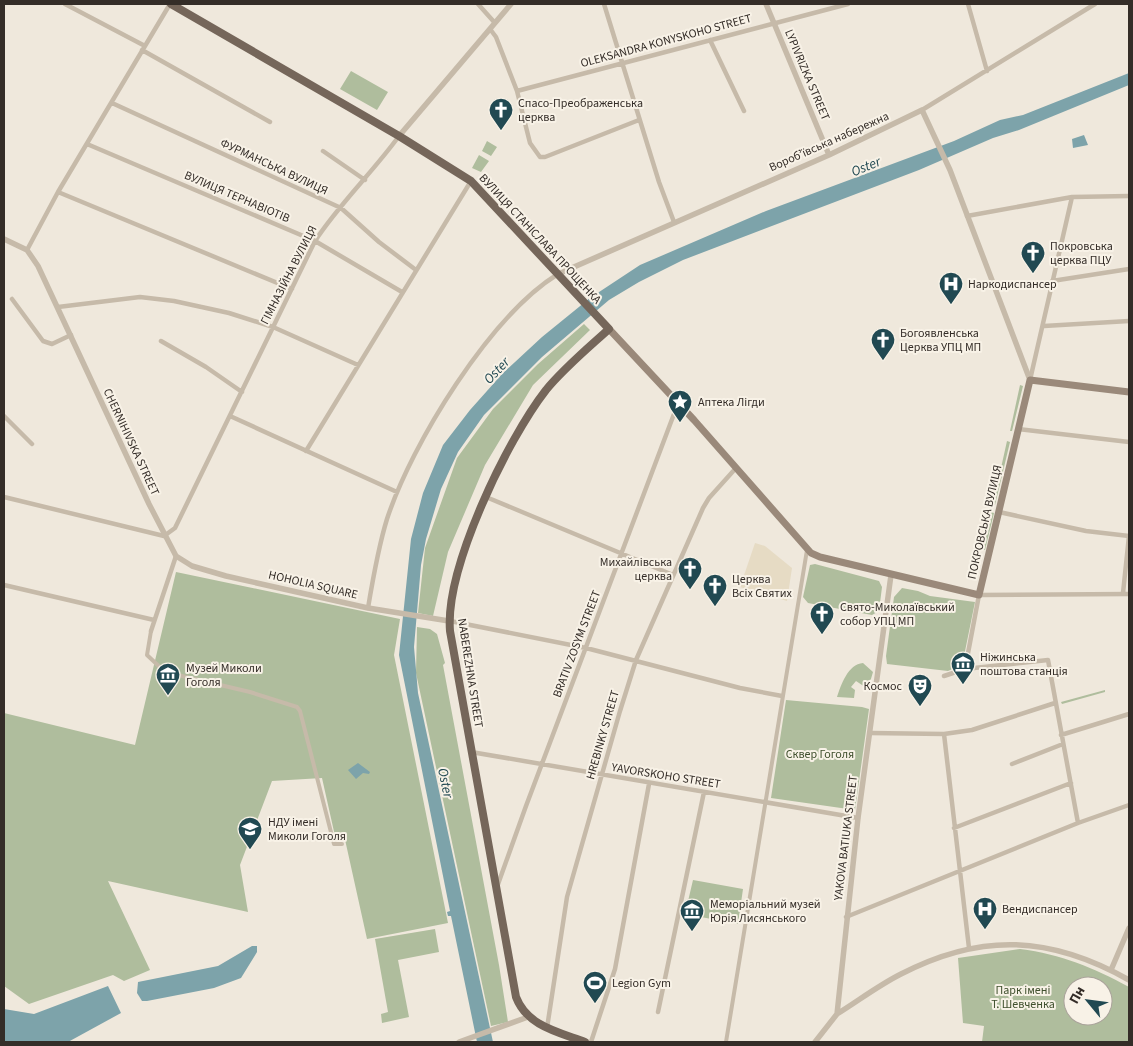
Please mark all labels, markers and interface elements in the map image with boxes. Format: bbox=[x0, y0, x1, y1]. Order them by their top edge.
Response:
street label: OLEKSANDRA KONYSKOHO STREET bbox=[579, 10, 754, 72]
street label: LYPIVRIZKA STREET bbox=[780, 27, 834, 124]
place label: Спасо-Преображенська церква bbox=[518, 95, 643, 126]
church icon: Спасо-Преображенська церква bbox=[488, 97, 514, 131]
street label: Воробʼївська набережна bbox=[766, 108, 892, 176]
street label: ФУРМАНСЬКА ВУЛИЦЯ bbox=[217, 135, 331, 199]
water label: Oster bbox=[848, 152, 885, 182]
street label: ВУЛИЦЯ ТЕРНАВІОТІВ bbox=[181, 167, 293, 227]
street label: ВУЛИЦЯ СТАНІСЛАВА ПРОЩЕНКА bbox=[475, 170, 605, 308]
street label: ГІМНАЗІЙНА ВУЛИЦЯ bbox=[257, 222, 321, 328]
place label: Покровська церква ПЦУ bbox=[1050, 238, 1113, 269]
church icon: Покровська церква ПЦУ bbox=[1020, 240, 1046, 274]
hospital icon: Наркодиспансер bbox=[938, 271, 964, 305]
place label: Наркодиспансер bbox=[968, 276, 1057, 293]
place label: Богоявленська Церква УПЦ МП bbox=[900, 325, 981, 356]
church icon: Богоявленська Церква УПЦ МП bbox=[870, 327, 896, 361]
water label: Oster bbox=[479, 352, 515, 389]
street label: CHERNIHIVSKA STREET bbox=[99, 386, 164, 499]
place icon: Аптека Лігди bbox=[667, 389, 693, 423]
place label: Аптека Лігди bbox=[698, 394, 765, 411]
street label: ПОКРОВСЬКА ВУЛИЦЯ bbox=[964, 463, 1006, 581]
place label: Михайлівська церква bbox=[600, 554, 672, 585]
church icon: Михайлівська церква bbox=[677, 556, 703, 590]
street label: HOHOLIA SQUARE bbox=[267, 566, 359, 604]
place label: Церква Всіх Святих bbox=[732, 571, 793, 602]
church icon: Церква Всіх Святих bbox=[702, 573, 728, 607]
street label: BRATIV ZOSYM STREET bbox=[549, 587, 606, 700]
place label: Свято-Миколаївський собор УПЦ МП bbox=[840, 599, 955, 630]
church icon: Свято-Миколаївський собор УПЦ МП bbox=[809, 601, 835, 635]
street label: NABEREZHNA STREET bbox=[453, 617, 487, 729]
place label: Ніжинська поштова станція bbox=[980, 649, 1068, 680]
museum icon: Ніжинська поштова станція bbox=[950, 651, 976, 685]
place label: Музей Миколи Гоголя bbox=[186, 660, 262, 691]
museum icon: Музей Миколи Гоголя bbox=[155, 662, 181, 696]
theatre icon: Космос bbox=[907, 673, 933, 707]
place label: Космос bbox=[864, 678, 903, 695]
street label: HREBINKY STREET bbox=[582, 688, 624, 782]
park label: Сквер Гоголя bbox=[786, 746, 854, 763]
street label: YAVORSKOHO STREET bbox=[609, 759, 722, 793]
water label: Oster bbox=[432, 766, 458, 801]
street label: YAKOVA BATIUKA STREET bbox=[830, 774, 862, 903]
place label: НДУ імені Миколи Гоголя bbox=[268, 814, 346, 845]
school or university icon: НДУ імені Миколи Гоголя bbox=[237, 816, 263, 850]
place label: Меморіальний музей Юрія Лисянського bbox=[710, 896, 821, 927]
hospital icon: Вендиспансер bbox=[972, 896, 998, 930]
museum icon: Меморіальний музей Юрія Лисянського bbox=[679, 898, 705, 932]
place label: Вендиспансер bbox=[1002, 901, 1078, 918]
sports icon: Legion Gym bbox=[582, 970, 608, 1004]
place label: Legion Gym bbox=[612, 975, 671, 992]
north arrow bbox=[1063, 976, 1113, 1026]
park label: Парк імені Т. Шевченка bbox=[991, 982, 1055, 1013]
text: Пн bbox=[1065, 983, 1090, 1008]

